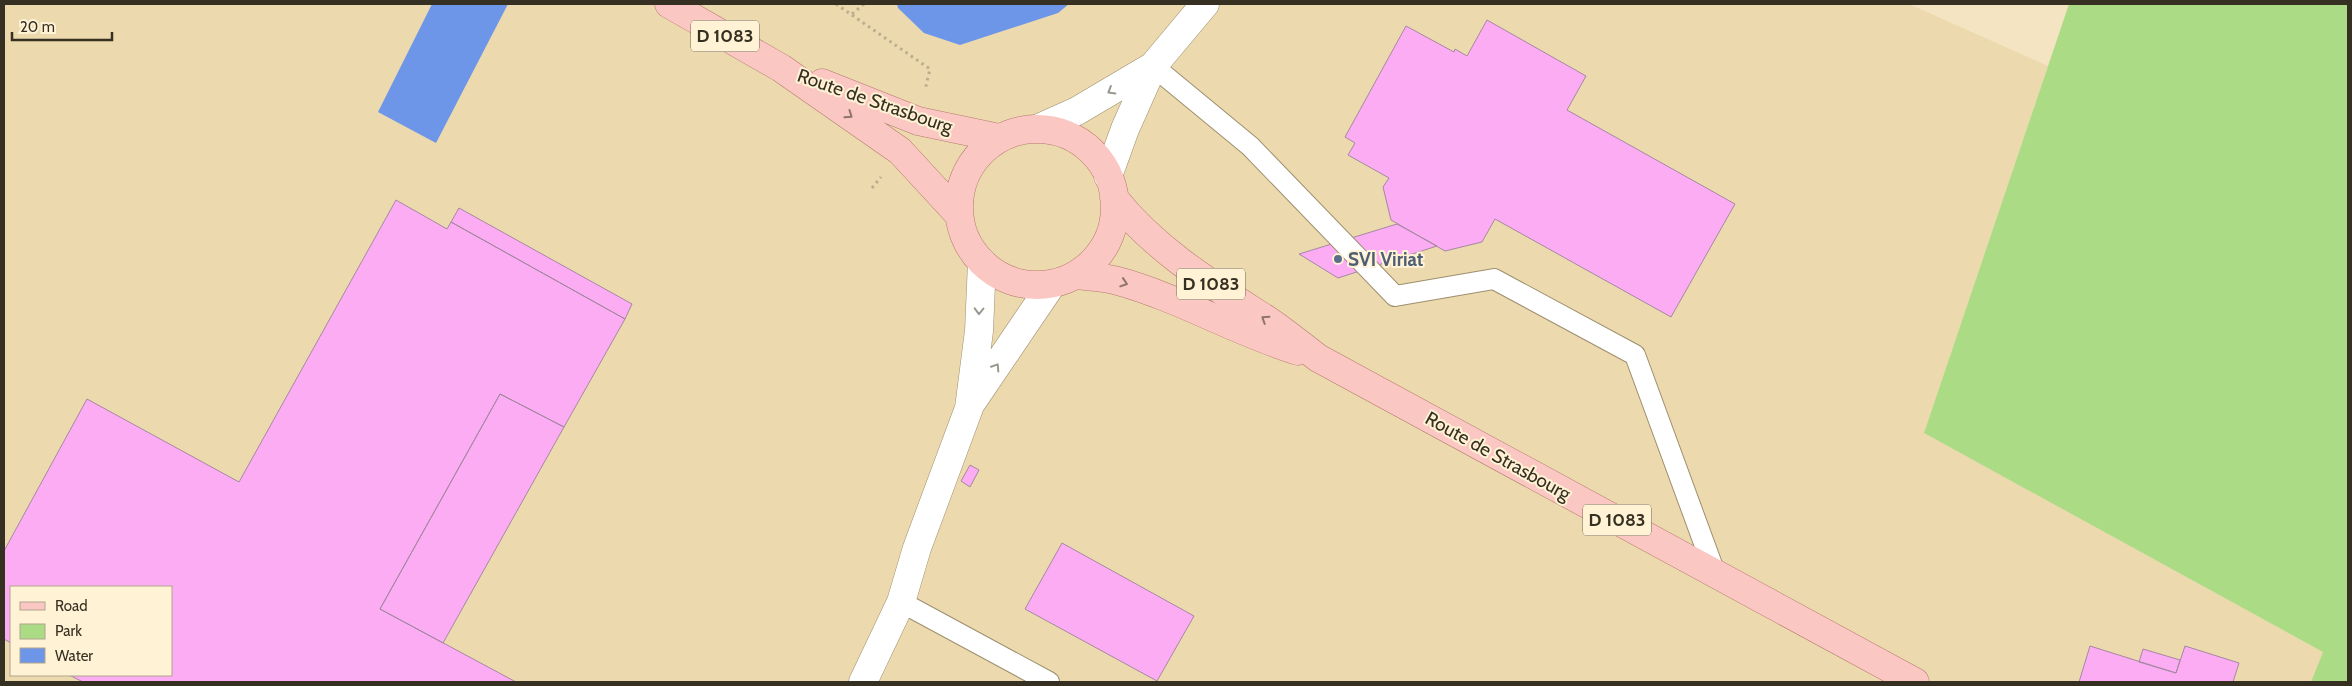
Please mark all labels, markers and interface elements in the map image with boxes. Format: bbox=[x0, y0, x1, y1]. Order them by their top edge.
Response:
scale bar bbox=[12, 10, 112, 42]
text: 20 m bbox=[20, 18, 55, 36]
road number: D 1083 bbox=[691, 20, 759, 52]
street label: Route de Strasbourg bbox=[794, 64, 956, 139]
one-way arrow bbox=[1107, 84, 1116, 94]
one-way arrow bbox=[844, 109, 853, 118]
place label: SVI Viriat bbox=[1348, 248, 1424, 271]
marker: SVI Viriat bbox=[1332, 253, 1344, 265]
road number: D 1083 bbox=[1177, 268, 1245, 300]
one-way arrow bbox=[1119, 277, 1127, 287]
one-way arrow bbox=[974, 307, 984, 315]
one-way arrow bbox=[1261, 316, 1270, 325]
one-way arrow bbox=[989, 363, 999, 372]
street label: Route de Strasbourg bbox=[1421, 406, 1575, 506]
road number: D 1083 bbox=[1583, 504, 1651, 536]
legend bbox=[10, 586, 172, 676]
text: Road bbox=[55, 597, 88, 615]
text: Park bbox=[55, 622, 82, 640]
text: Water bbox=[55, 647, 93, 665]

